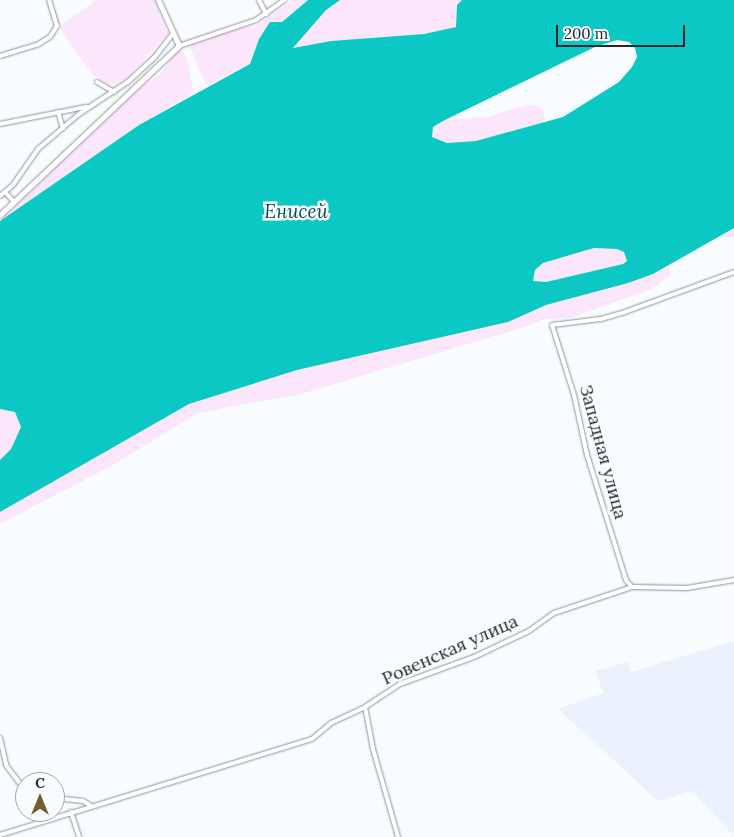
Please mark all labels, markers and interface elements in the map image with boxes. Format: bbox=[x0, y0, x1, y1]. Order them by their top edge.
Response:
scale bar bbox=[559, 15, 688, 47]
text: 200 m bbox=[564, 24, 608, 43]
water label: Енисей bbox=[264, 201, 328, 223]
street label: Западная улица bbox=[575, 383, 631, 521]
street label: Ровенская улица bbox=[379, 610, 521, 690]
north arrow bbox=[15, 772, 65, 822]
text: С bbox=[35, 774, 45, 792]

